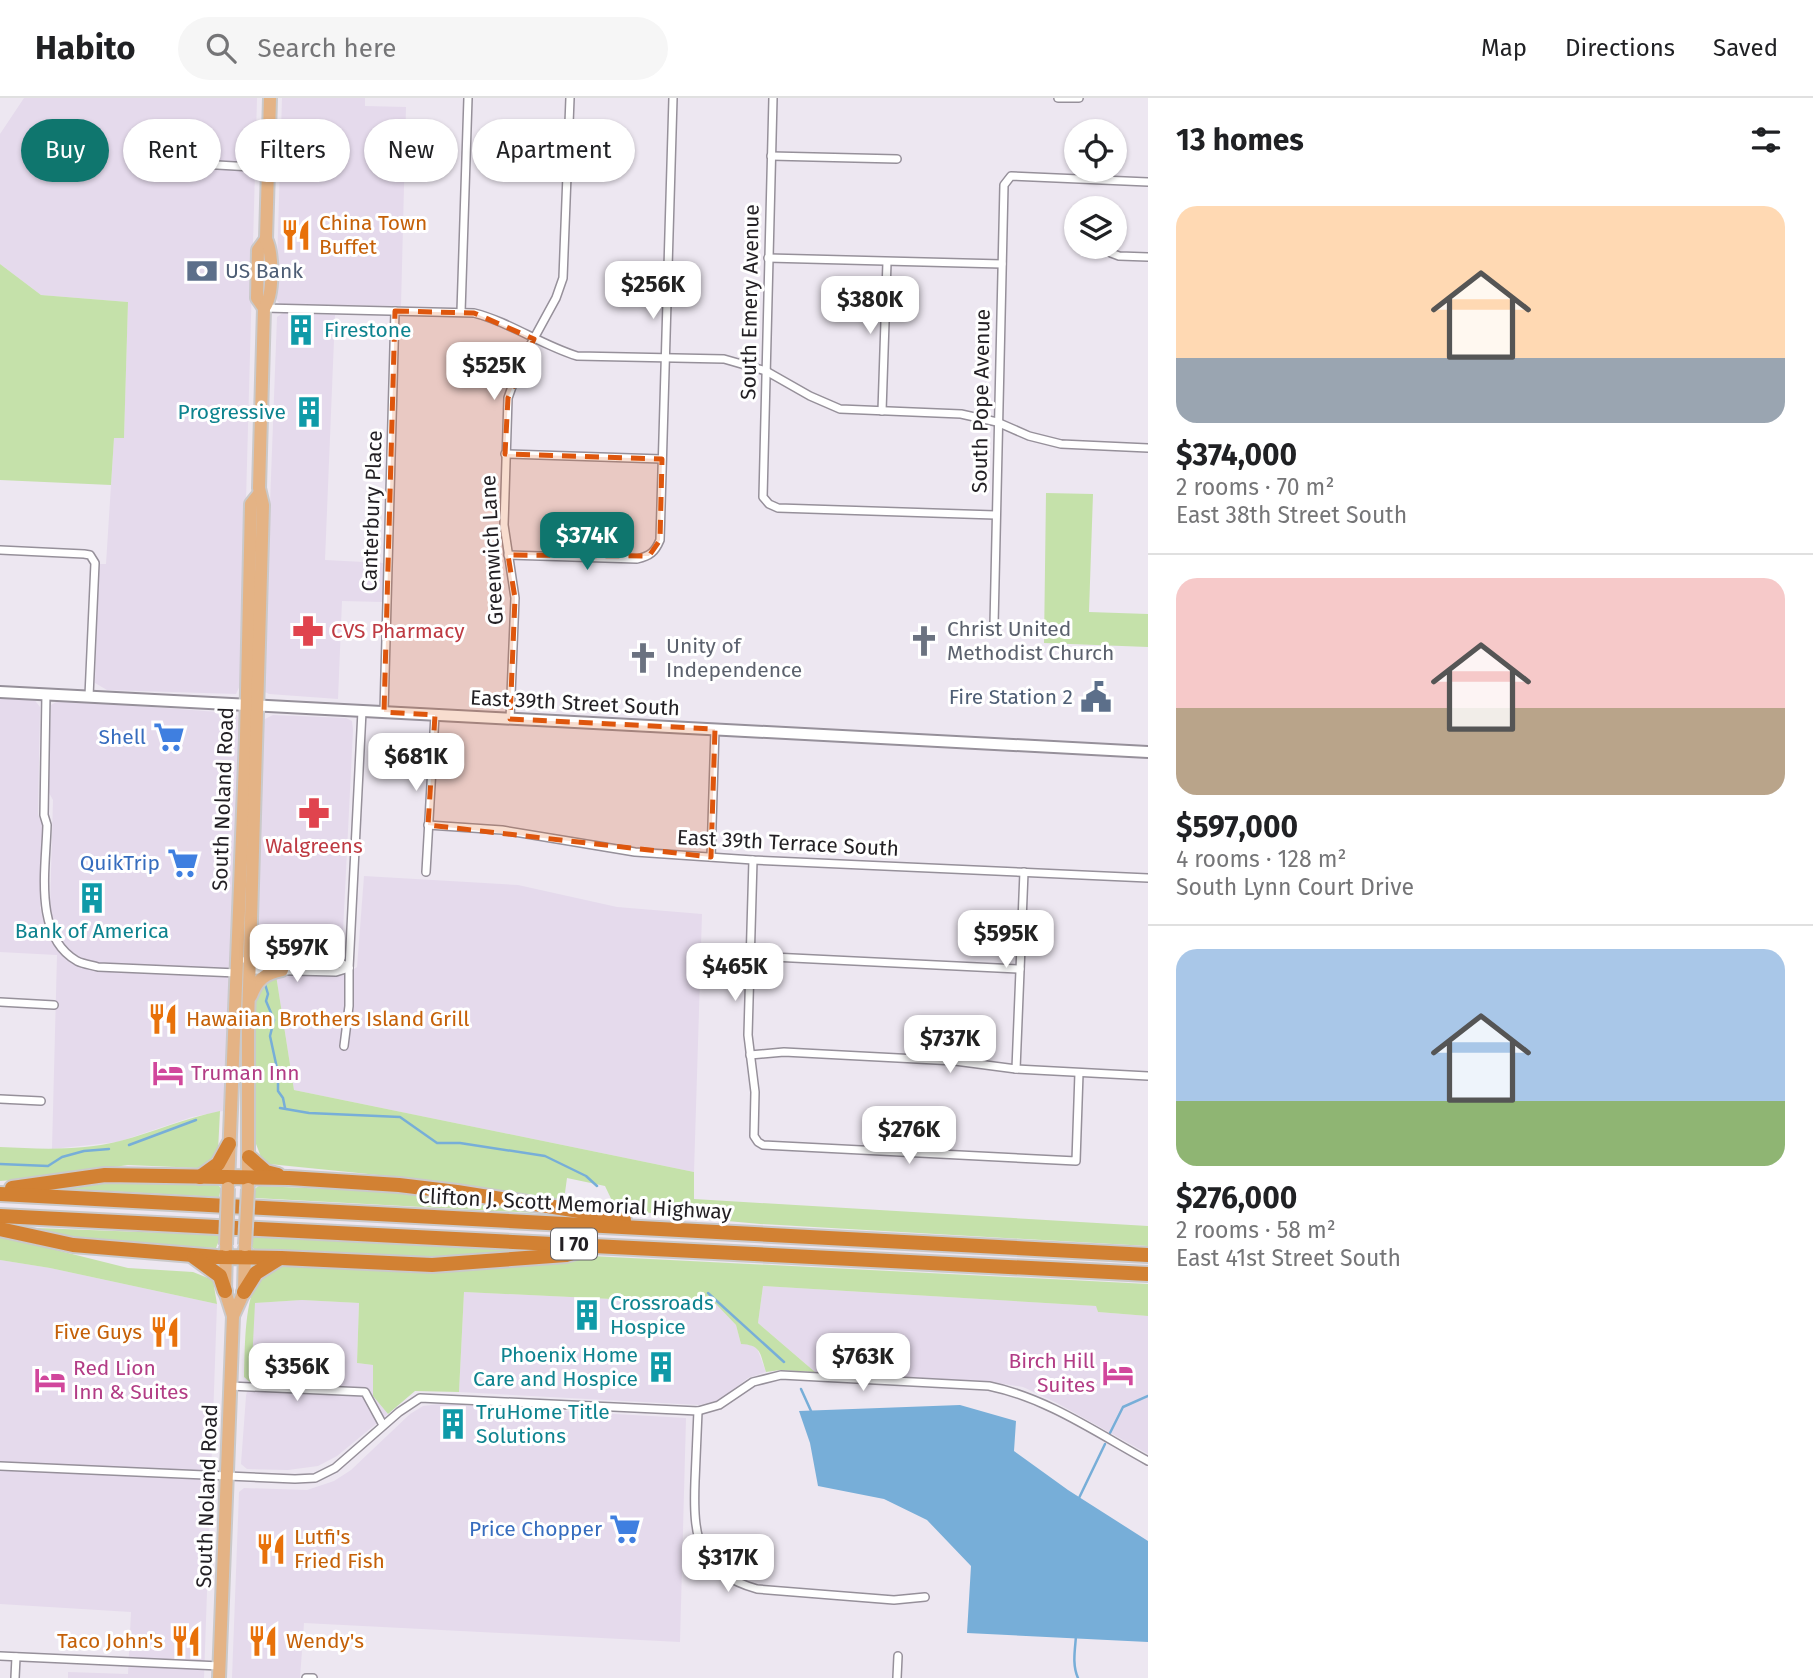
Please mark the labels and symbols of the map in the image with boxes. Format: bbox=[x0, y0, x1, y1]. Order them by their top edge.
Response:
street label: South Emery Avenue bbox=[735, 204, 765, 400]
place label: China Town Buffet bbox=[319, 210, 427, 260]
restaurant icon: China Town Buffet bbox=[279, 218, 313, 252]
bank icon: US Bank bbox=[185, 254, 219, 288]
place label: US Bank bbox=[225, 258, 303, 284]
pin: $256K bbox=[604, 262, 702, 321]
pin: $380K bbox=[821, 276, 919, 336]
street label: South Pope Avenue bbox=[966, 309, 996, 493]
building icon: Firestone bbox=[284, 313, 318, 347]
place label: Firestone bbox=[324, 317, 412, 343]
pin: $525K bbox=[445, 342, 543, 402]
building icon: Progressive bbox=[292, 395, 326, 429]
place label: Progressive bbox=[178, 399, 286, 425]
street label: Canterbury Place bbox=[356, 430, 388, 592]
street label: Greenwich Lane bbox=[475, 474, 509, 626]
pin: $374K bbox=[538, 512, 636, 572]
pharmacy icon: CVS Pharmacy bbox=[291, 614, 325, 648]
place label: Christ United Methodist Church bbox=[947, 616, 1114, 666]
place label: CVS Pharmacy bbox=[331, 618, 465, 644]
church icon: Christ United Methodist Church bbox=[907, 624, 941, 658]
place label: Unity of Independence bbox=[666, 633, 802, 683]
church icon: Unity of Independence bbox=[626, 641, 660, 675]
public building icon: Fire Station 2 bbox=[1079, 680, 1113, 714]
place label: Fire Station 2 bbox=[949, 684, 1073, 710]
street label: East 39th Street South bbox=[469, 685, 681, 721]
street label: South Noland Road bbox=[207, 706, 239, 892]
supermarket icon: Shell bbox=[152, 720, 186, 754]
place label: Shell bbox=[98, 724, 146, 750]
pin: $681K bbox=[367, 734, 465, 793]
pharmacy icon: Walgreens bbox=[297, 796, 331, 830]
street label: East 39th Terrace South bbox=[676, 824, 900, 862]
place label: Walgreens bbox=[265, 833, 363, 859]
supermarket icon: QuikTrip bbox=[166, 846, 200, 880]
place label: QuikTrip bbox=[80, 850, 160, 876]
building icon: Bank of America bbox=[75, 881, 109, 915]
pin: $595K bbox=[957, 910, 1055, 970]
place label: Bank of America bbox=[15, 918, 169, 944]
pin: $597K bbox=[248, 924, 346, 984]
pin: $465K bbox=[686, 944, 784, 1003]
restaurant icon: Hawaiian Brothers Island Grill bbox=[146, 1002, 180, 1036]
place label: Hawaiian Brothers Island Grill bbox=[186, 1006, 469, 1032]
pin: $737K bbox=[901, 1016, 999, 1075]
hotel icon: Truman Inn bbox=[151, 1056, 185, 1090]
place label: Truman Inn bbox=[191, 1060, 300, 1086]
pin: $276K bbox=[860, 1107, 958, 1166]
street label: Clifton J. Scott Memorial Highway bbox=[418, 1183, 733, 1225]
road number: I 70 bbox=[551, 1228, 597, 1260]
place label: Crossroads Hospice bbox=[610, 1290, 714, 1340]
building icon: Crossroads Hospice bbox=[570, 1298, 604, 1332]
restaurant icon: Five Guys bbox=[148, 1315, 182, 1349]
place label: Five Guys bbox=[54, 1319, 142, 1345]
pin: $763K bbox=[814, 1334, 912, 1393]
place label: Phoenix Home Care and Hospice bbox=[473, 1342, 638, 1392]
pin: $356K bbox=[248, 1344, 346, 1403]
place label: Birch Hill Suites bbox=[1008, 1348, 1095, 1398]
building icon: Phoenix Home Care and Hospice bbox=[644, 1350, 678, 1384]
place label: Red Lion Inn & Suites bbox=[73, 1355, 189, 1405]
hotel icon: Birch Hill Suites bbox=[1101, 1356, 1135, 1390]
hotel icon: Red Lion Inn & Suites bbox=[33, 1363, 67, 1397]
place label: TruHome Title Solutions bbox=[476, 1399, 610, 1449]
street label: South Noland Road bbox=[191, 1403, 223, 1589]
building icon: TruHome Title Solutions bbox=[436, 1407, 470, 1441]
supermarket icon: Price Chopper bbox=[608, 1512, 642, 1546]
place label: Price Chopper bbox=[469, 1516, 602, 1542]
place label: Lutfi's Fried Fish bbox=[294, 1524, 385, 1574]
restaurant icon: Lutfi's Fried Fish bbox=[254, 1532, 288, 1566]
pin: $317K bbox=[679, 1534, 777, 1594]
restaurant icon: Taco John's bbox=[169, 1624, 203, 1658]
restaurant icon: Wendy's bbox=[246, 1624, 280, 1658]
place label: Taco John's bbox=[57, 1628, 163, 1654]
place label: Wendy's bbox=[286, 1628, 364, 1654]

